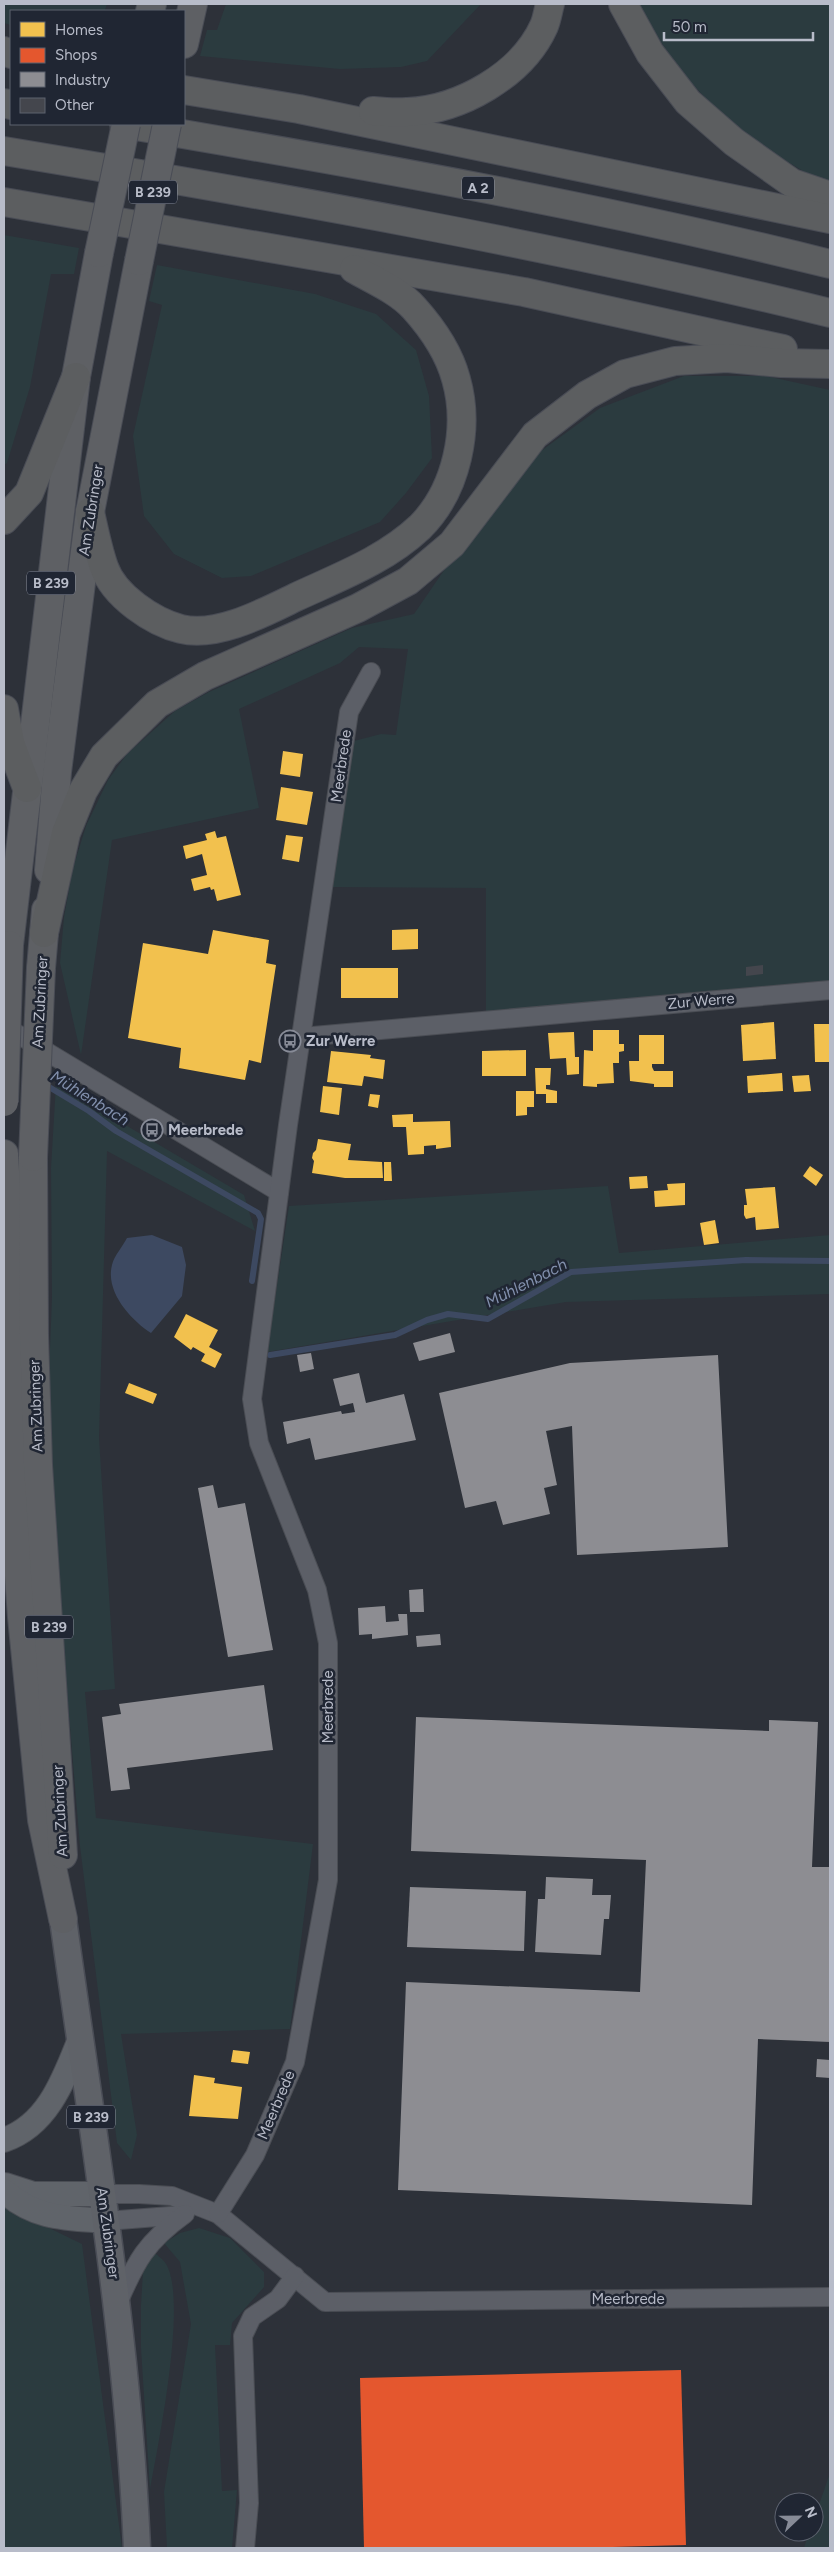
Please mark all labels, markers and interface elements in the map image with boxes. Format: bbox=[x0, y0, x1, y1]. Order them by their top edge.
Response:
legend bbox=[10, 10, 185, 125]
scale bar bbox=[664, 10, 813, 42]
text: 50 m bbox=[672, 18, 707, 36]
text: Homes bbox=[55, 21, 103, 39]
text: Shops bbox=[55, 46, 97, 64]
text: Industry bbox=[55, 71, 110, 89]
text: Other bbox=[55, 96, 94, 114]
road number: A 2 bbox=[462, 177, 494, 200]
road number: B 239 bbox=[129, 180, 177, 203]
street label: Am Zubringer bbox=[75, 463, 107, 557]
road number: B 239 bbox=[27, 572, 75, 594]
street label: Meerbrede bbox=[327, 729, 355, 803]
street label: Am Zubringer bbox=[29, 955, 51, 1049]
street label: Zur Werre bbox=[667, 989, 735, 1013]
bus stop icon: Zur Werre bbox=[278, 1029, 302, 1053]
place label: Zur Werre bbox=[306, 1032, 376, 1050]
water label: Mühlenbach bbox=[47, 1066, 133, 1130]
bus stop icon: Meerbrede bbox=[140, 1118, 164, 1142]
place label: Meerbrede bbox=[168, 1121, 244, 1139]
water label: Mühlenbach bbox=[482, 1254, 570, 1312]
street label: Am Zubringer bbox=[25, 1360, 47, 1452]
road number: B 239 bbox=[25, 1615, 73, 1638]
street label: Meerbrede bbox=[319, 1670, 337, 1744]
street label: Am Zubringer bbox=[49, 1764, 71, 1858]
street label: Meerbrede bbox=[253, 2068, 299, 2142]
road number: B 239 bbox=[67, 2106, 115, 2128]
street label: Am Zubringer bbox=[93, 2186, 123, 2280]
street label: Meerbrede bbox=[591, 2290, 665, 2308]
north arrow bbox=[774, 2492, 824, 2542]
text: N bbox=[801, 2504, 820, 2521]

